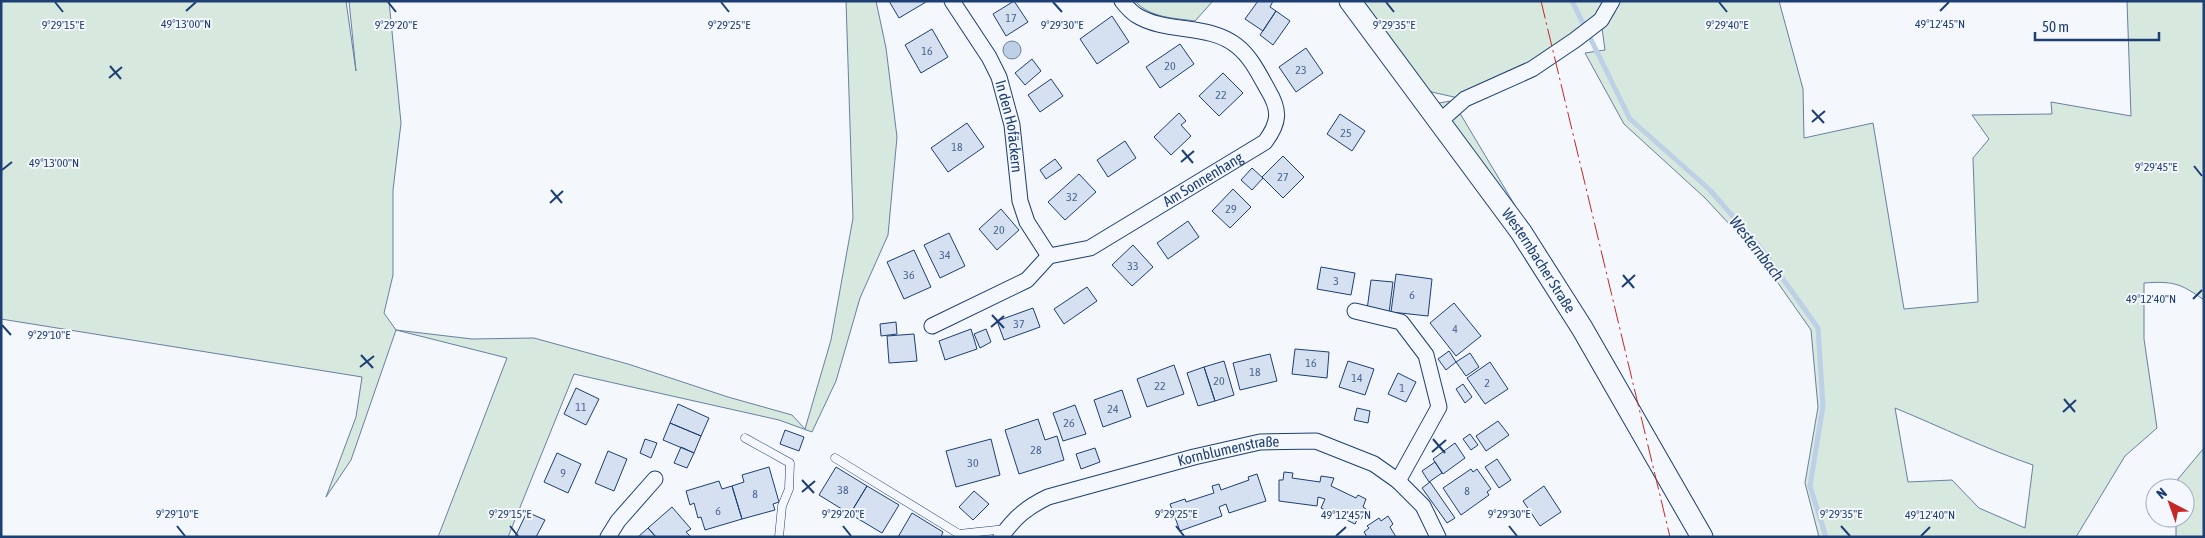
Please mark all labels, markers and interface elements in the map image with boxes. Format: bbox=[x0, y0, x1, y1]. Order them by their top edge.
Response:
scale bar bbox=[2035, 10, 2159, 42]
house number: 17 bbox=[1005, 11, 1017, 25]
text: 49°13'00"N bbox=[161, 17, 211, 31]
text: 49°12'45"N bbox=[1915, 17, 1965, 31]
text: 9°29'15"E bbox=[42, 18, 84, 32]
text: 9°29'20"E bbox=[375, 18, 417, 32]
text: 9°29'25"E bbox=[708, 18, 750, 32]
text: 9°29'30"E bbox=[1041, 18, 1083, 32]
text: 9°29'35"E bbox=[1373, 18, 1415, 32]
text: 9°29'40"E bbox=[1706, 18, 1748, 32]
text: 50 m bbox=[2042, 18, 2069, 35]
house number: 16 bbox=[921, 44, 933, 58]
house number: 20 bbox=[1164, 59, 1176, 73]
house number: 23 bbox=[1295, 63, 1307, 77]
street label: In den Hofäckern bbox=[992, 78, 1026, 173]
house number: 22 bbox=[1215, 88, 1227, 102]
house number: 25 bbox=[1340, 126, 1352, 140]
house number: 18 bbox=[951, 140, 963, 154]
street label: Am Sonnenhang bbox=[1160, 148, 1246, 210]
text: 49°13'00"N bbox=[29, 156, 79, 170]
text: 9°29'45"E bbox=[2135, 160, 2177, 174]
house number: 27 bbox=[1277, 170, 1289, 184]
house number: 32 bbox=[1066, 190, 1078, 204]
house number: 29 bbox=[1225, 202, 1237, 216]
street label: Westernbacher Straße bbox=[1499, 205, 1579, 316]
water label: Westernbach bbox=[1726, 212, 1788, 284]
house number: 20 bbox=[993, 223, 1005, 237]
house number: 34 bbox=[939, 248, 951, 262]
house number: 33 bbox=[1127, 259, 1139, 273]
house number: 36 bbox=[903, 268, 915, 282]
house number: 3 bbox=[1333, 274, 1339, 288]
house number: 6 bbox=[1409, 288, 1415, 302]
text: 49°12'40"N bbox=[2126, 292, 2176, 306]
house number: 37 bbox=[1013, 317, 1025, 331]
house number: 4 bbox=[1452, 322, 1458, 336]
text: 9°29'10"E bbox=[28, 328, 70, 342]
house number: 16 bbox=[1305, 356, 1317, 370]
house number: 18 bbox=[1249, 365, 1261, 379]
house number: 14 bbox=[1351, 371, 1363, 385]
house number: 20 bbox=[1213, 374, 1225, 388]
house number: 2 bbox=[1484, 376, 1490, 390]
house number: 22 bbox=[1154, 379, 1166, 393]
house number: 1 bbox=[1399, 381, 1405, 395]
house number: 11 bbox=[575, 400, 587, 414]
house number: 24 bbox=[1107, 402, 1119, 416]
house number: 26 bbox=[1063, 416, 1075, 430]
street label: Kornblumenstraße bbox=[1175, 433, 1280, 469]
house number: 28 bbox=[1030, 443, 1042, 457]
house number: 30 bbox=[967, 456, 979, 470]
house number: 9 bbox=[560, 466, 566, 480]
north arrow bbox=[2145, 478, 2195, 528]
house number: 38 bbox=[837, 483, 849, 497]
house number: 8 bbox=[1464, 484, 1470, 498]
text: N bbox=[2153, 484, 2170, 502]
house number: 8 bbox=[752, 487, 758, 501]
house number: 6 bbox=[715, 504, 721, 518]
text: 9°29'10"E bbox=[156, 507, 198, 521]
text: 9°29'15"E bbox=[489, 507, 531, 521]
text: 9°29'20"E bbox=[822, 507, 864, 521]
text: 9°29'25"E bbox=[1155, 507, 1197, 521]
text: 9°29'30"E bbox=[1488, 507, 1530, 521]
text: 9°29'35"E bbox=[1820, 507, 1862, 521]
text: 49°12'45"N bbox=[1321, 508, 1371, 522]
text: 49°12'40"N bbox=[1905, 508, 1955, 522]

